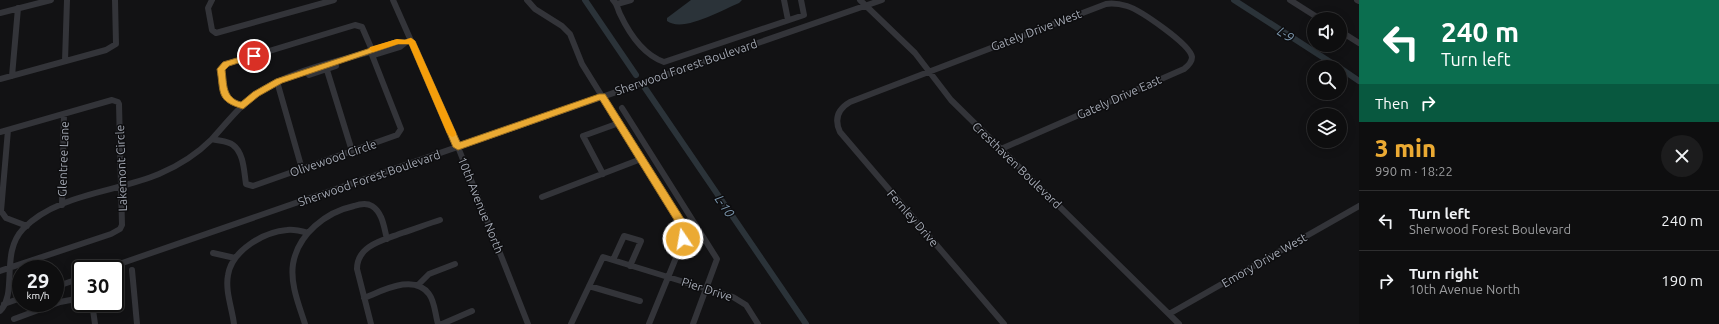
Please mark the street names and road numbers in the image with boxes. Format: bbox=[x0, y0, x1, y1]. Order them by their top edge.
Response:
street label: Gately Drive West bbox=[989, 7, 1083, 53]
street label: Sherwood Forest Boulevard bbox=[613, 36, 759, 98]
street label: Gately Drive East bbox=[1075, 72, 1163, 121]
street label: Cresthaven Boulevard bbox=[970, 119, 1064, 211]
street label: Glentree Lane bbox=[55, 121, 71, 197]
street label: Lakemont Circle bbox=[113, 124, 129, 212]
street label: Olivewood Circle bbox=[288, 137, 378, 179]
street label: Sherwood Forest Boulevard bbox=[296, 147, 442, 209]
street label: 10th Avenue North bbox=[456, 155, 506, 255]
street label: Fernley Drive bbox=[885, 187, 941, 249]
street label: Emory Drive West bbox=[1219, 230, 1309, 290]
street label: Pier Drive bbox=[680, 275, 734, 303]

